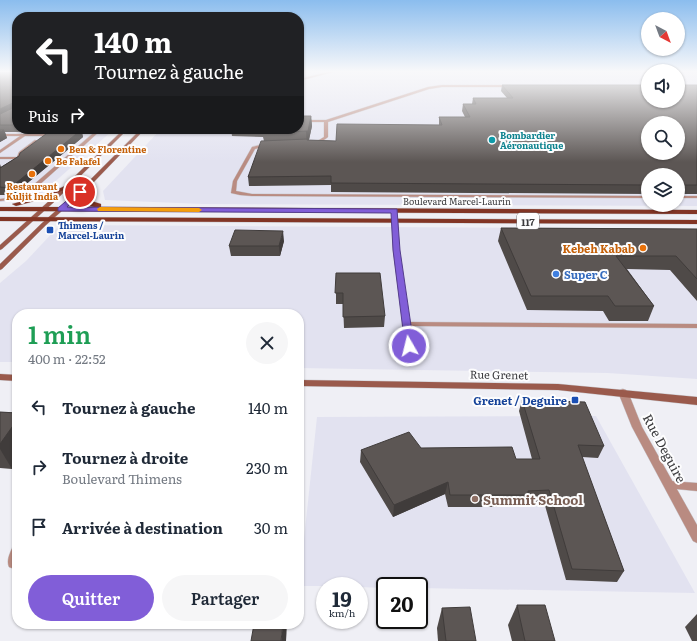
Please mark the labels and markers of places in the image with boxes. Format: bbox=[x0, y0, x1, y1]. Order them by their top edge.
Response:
place label: Bombardier Aéronautique bbox=[500, 128, 563, 152]
marker: Bombardier Aéronautique bbox=[487, 135, 497, 145]
place label: Ben & Florentine bbox=[69, 142, 146, 156]
marker: Ben & Florentine bbox=[56, 144, 66, 154]
place label: Be Falafel bbox=[56, 154, 101, 168]
marker: Be Falafel bbox=[43, 156, 53, 166]
marker: Restaurant Kuljit India bbox=[27, 169, 37, 179]
pin bbox=[63, 175, 97, 209]
place label: Restaurant Kuljit India bbox=[6, 179, 59, 203]
place label: Thimens / Marcel-Laurin bbox=[58, 218, 125, 242]
marker: Thimens / Marcel-Laurin bbox=[45, 225, 55, 235]
place label: Kebeh Kabab bbox=[562, 240, 635, 256]
marker: Kebeh Kabab bbox=[638, 243, 648, 253]
place label: Super C bbox=[564, 266, 608, 282]
marker: Super C bbox=[551, 269, 561, 279]
place label: Grenet / Deguire bbox=[473, 392, 567, 408]
marker: Grenet / Deguire bbox=[570, 395, 580, 405]
place label: Summit School bbox=[483, 490, 583, 509]
marker: Summit School bbox=[470, 494, 480, 504]

